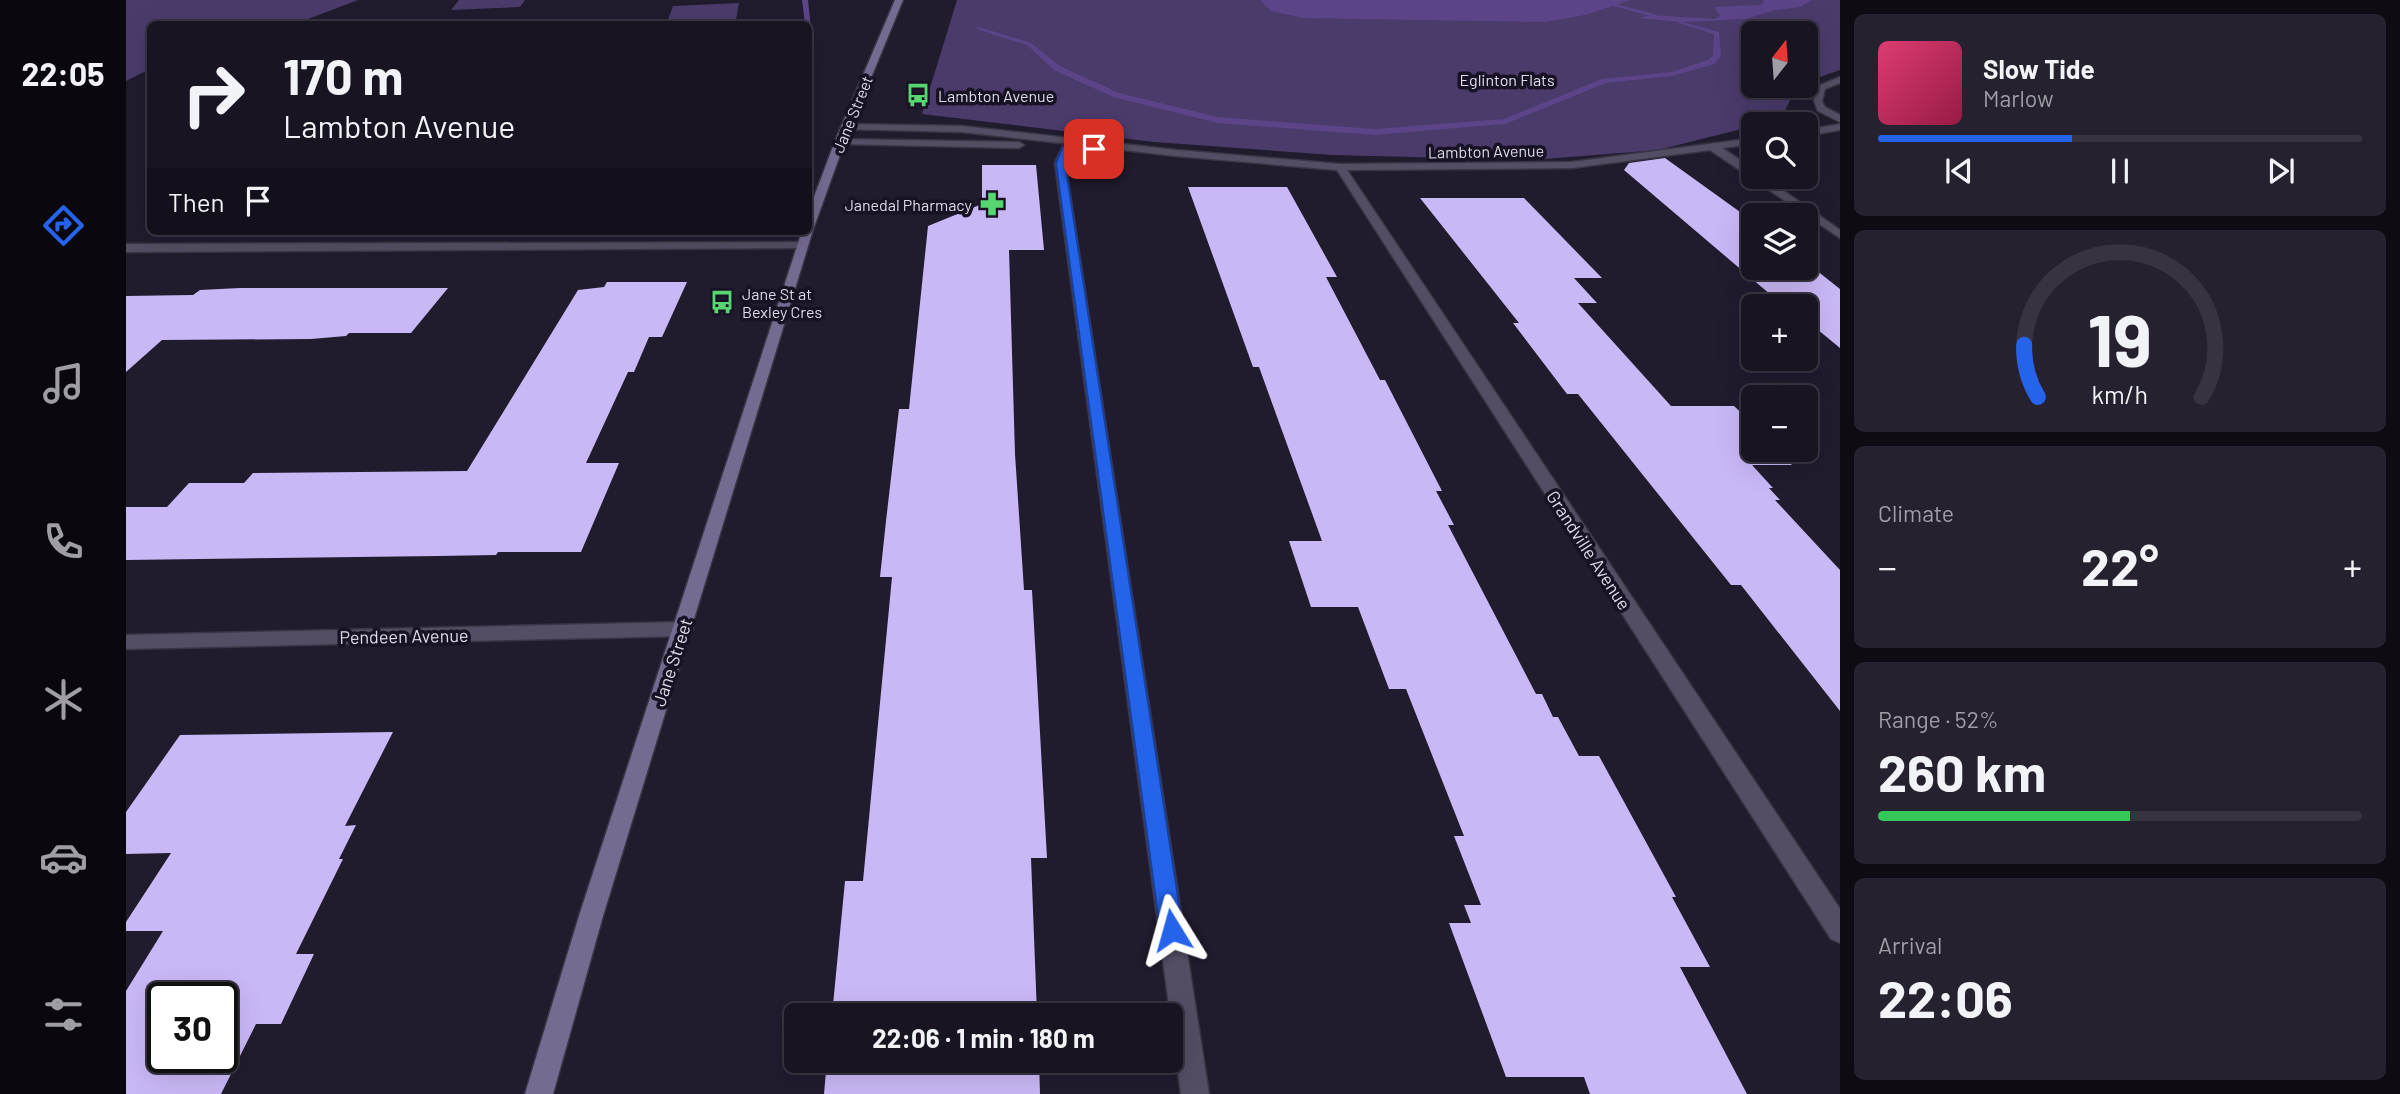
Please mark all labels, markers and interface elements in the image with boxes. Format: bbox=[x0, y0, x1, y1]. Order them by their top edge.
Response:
north arrow bbox=[1741, 21, 1818, 98]
map controls bbox=[1741, 21, 1818, 462]
text: 170 m bbox=[283, 46, 403, 105]
icon: right bbox=[168, 49, 259, 140]
text: Slow Tide bbox=[1983, 53, 2095, 84]
text: 22:05 bbox=[22, 54, 104, 92]
park label: Eglinton Flats bbox=[1459, 70, 1555, 89]
street label: Jane Street bbox=[828, 73, 876, 155]
bus stop icon: Lambton Avenue bbox=[904, 81, 932, 109]
text: Marlow bbox=[1983, 84, 2054, 112]
place label: Lambton Avenue bbox=[938, 86, 1054, 105]
text: Lambton Avenue bbox=[283, 106, 515, 144]
button: search bbox=[1741, 112, 1818, 189]
pin bbox=[1064, 119, 1124, 179]
icon: arrive bbox=[1075, 130, 1113, 168]
street label: Lambton Avenue bbox=[1428, 140, 1544, 162]
icon: previous bbox=[1940, 152, 1978, 190]
icon: pause bbox=[2101, 152, 2139, 190]
icon: next bbox=[2262, 152, 2300, 190]
icon: arrive bbox=[239, 182, 277, 220]
text: Then bbox=[168, 186, 225, 217]
pharmacy icon: Janedal Pharmacy bbox=[978, 190, 1006, 218]
place label: Janedal Pharmacy bbox=[845, 195, 973, 214]
icon: directions bbox=[39, 201, 88, 250]
button: layers bbox=[1741, 203, 1818, 280]
place label: Jane St at Bexley Cres bbox=[742, 284, 822, 321]
bus stop icon: Jane St at Bexley Cres bbox=[708, 288, 736, 316]
button: + bbox=[1741, 294, 1818, 371]
text: 19 bbox=[2088, 294, 2152, 382]
icon: music bbox=[39, 359, 88, 408]
text: km/h bbox=[2092, 379, 2148, 409]
button: − bbox=[1741, 385, 1818, 462]
street label: Grandville Avenue bbox=[1542, 486, 1636, 614]
text: Climate bbox=[1878, 499, 1954, 527]
icon: phone bbox=[39, 517, 88, 566]
text: 22° bbox=[2081, 534, 2159, 596]
text: − bbox=[1878, 543, 1897, 589]
text: + bbox=[2343, 543, 2362, 589]
street label: Jane Street bbox=[647, 615, 697, 709]
street label: Pendeen Avenue bbox=[339, 624, 469, 648]
icon: climate bbox=[39, 675, 88, 724]
text: Range · 52% bbox=[1878, 705, 1998, 733]
text: 260 km bbox=[1878, 740, 2046, 802]
icon: car bbox=[39, 833, 88, 882]
position arrow bbox=[1135, 893, 1209, 967]
text: Arrival bbox=[1878, 931, 1942, 959]
text: 22:06 bbox=[1878, 966, 2013, 1028]
speed limit sign: 30 bbox=[147, 982, 238, 1073]
icon: filters bbox=[39, 990, 88, 1039]
text: 22:06 · 1 min · 180 m bbox=[872, 1022, 1095, 1053]

